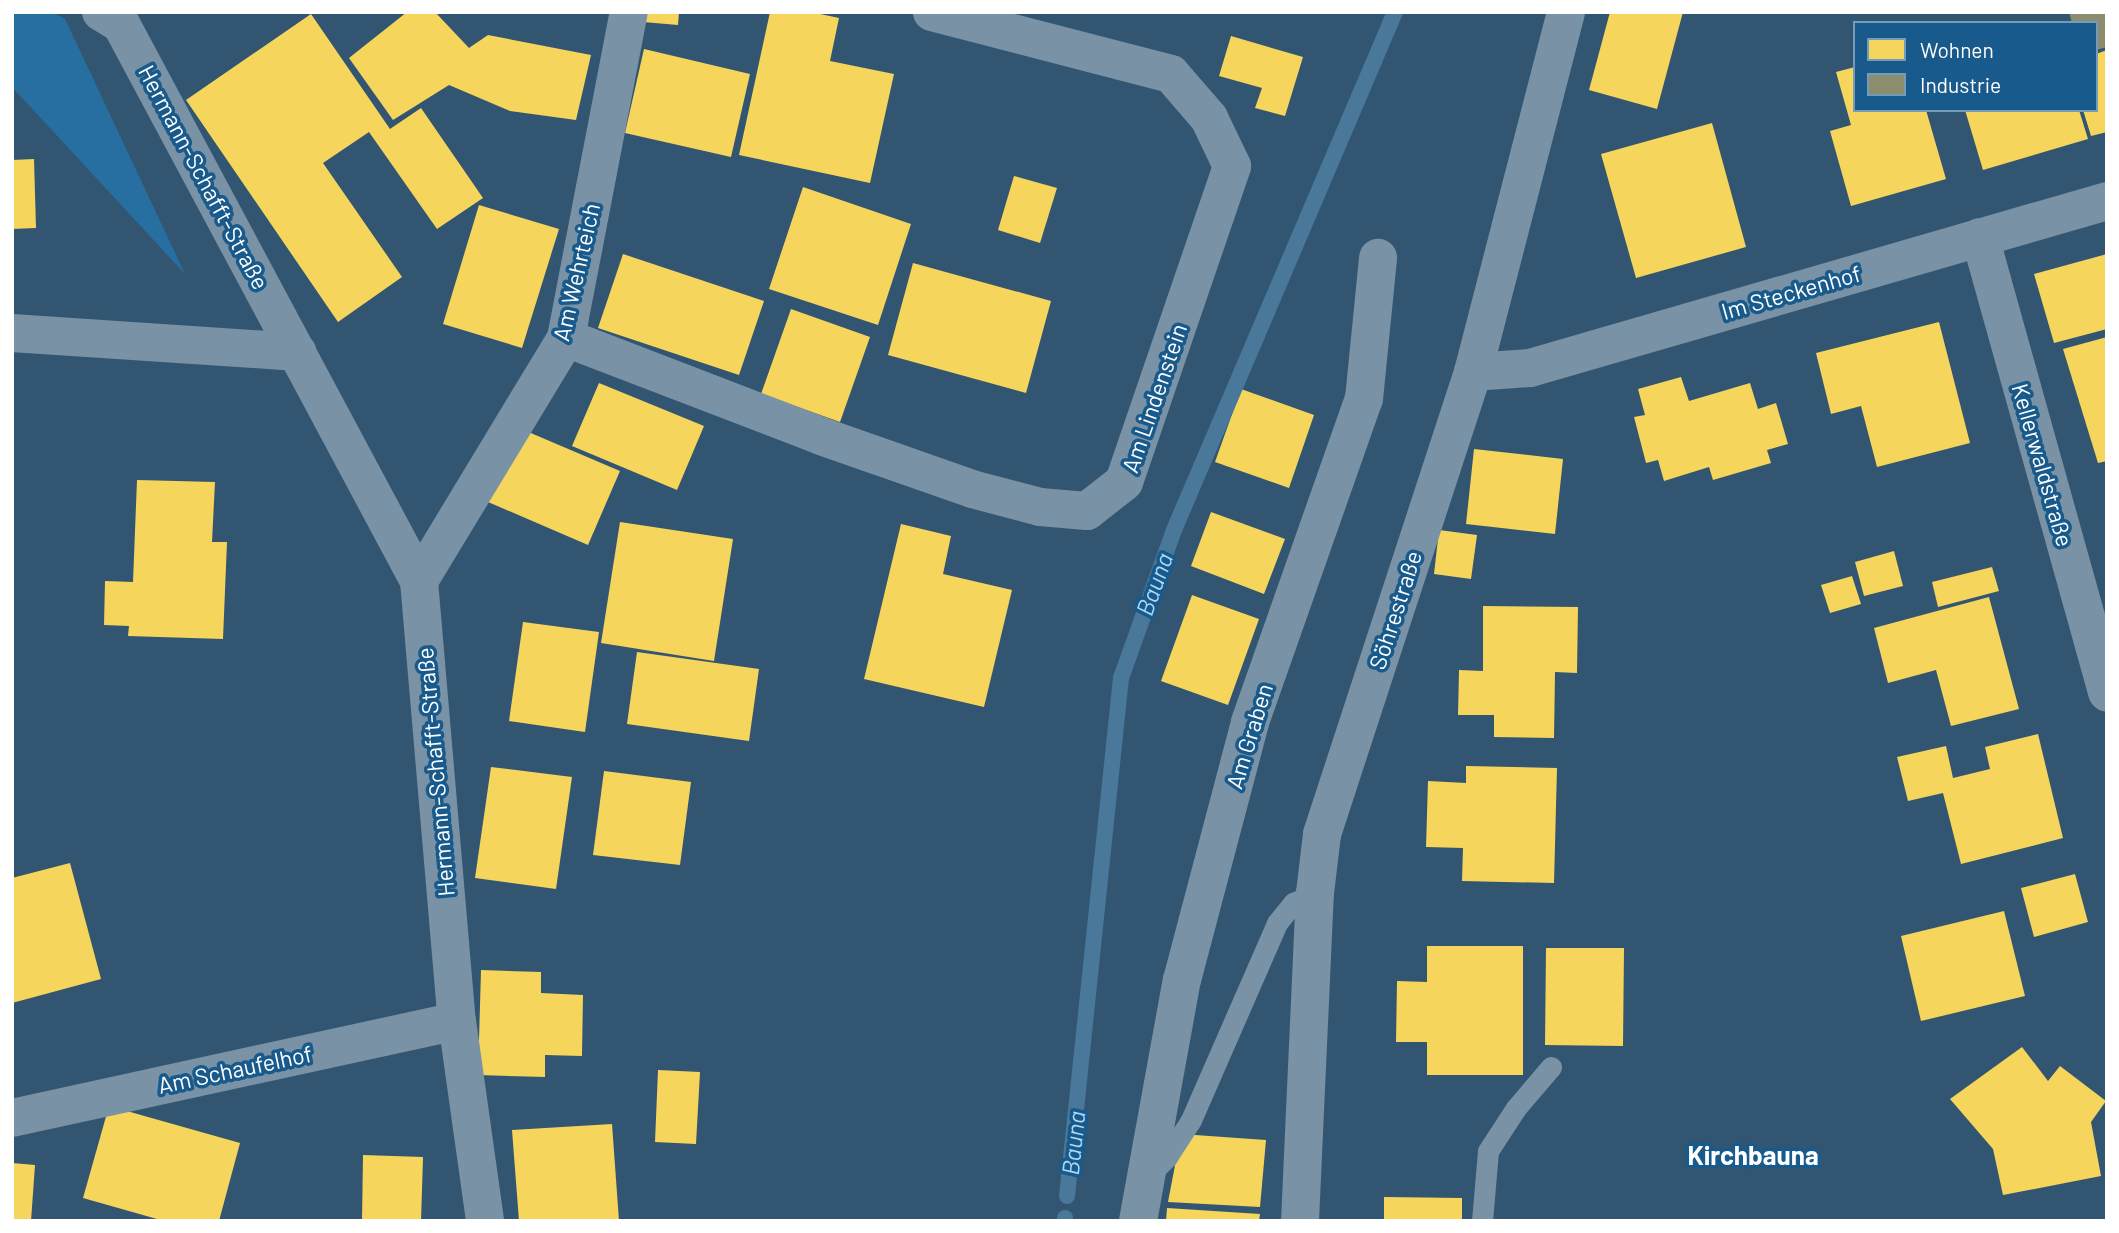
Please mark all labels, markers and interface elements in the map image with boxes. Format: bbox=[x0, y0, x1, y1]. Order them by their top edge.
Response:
legend bbox=[1853, 21, 2098, 112]
text: Wohnen bbox=[1920, 37, 1994, 62]
street label: Hermann-Schafft-Straße bbox=[133, 60, 275, 294]
text: Industrie bbox=[1920, 72, 2001, 97]
street label: Am Wehrteich bbox=[547, 200, 605, 344]
street label: Im Steckenhof bbox=[1718, 259, 1864, 325]
street label: Am Lindenstein bbox=[1116, 320, 1192, 476]
street label: Kellerwaldstraße bbox=[2007, 380, 2079, 550]
street label: Söhrestraße bbox=[1363, 547, 1427, 673]
water label: Bauna bbox=[1129, 549, 1179, 619]
street label: Hermann-Schafft-Straße bbox=[410, 646, 460, 898]
street label: Am Graben bbox=[1220, 680, 1278, 792]
street label: Am Schaufelhof bbox=[155, 1039, 315, 1099]
water label: Bauna bbox=[1055, 1109, 1091, 1177]
district label: Kirchbauna bbox=[1687, 1139, 1819, 1171]

